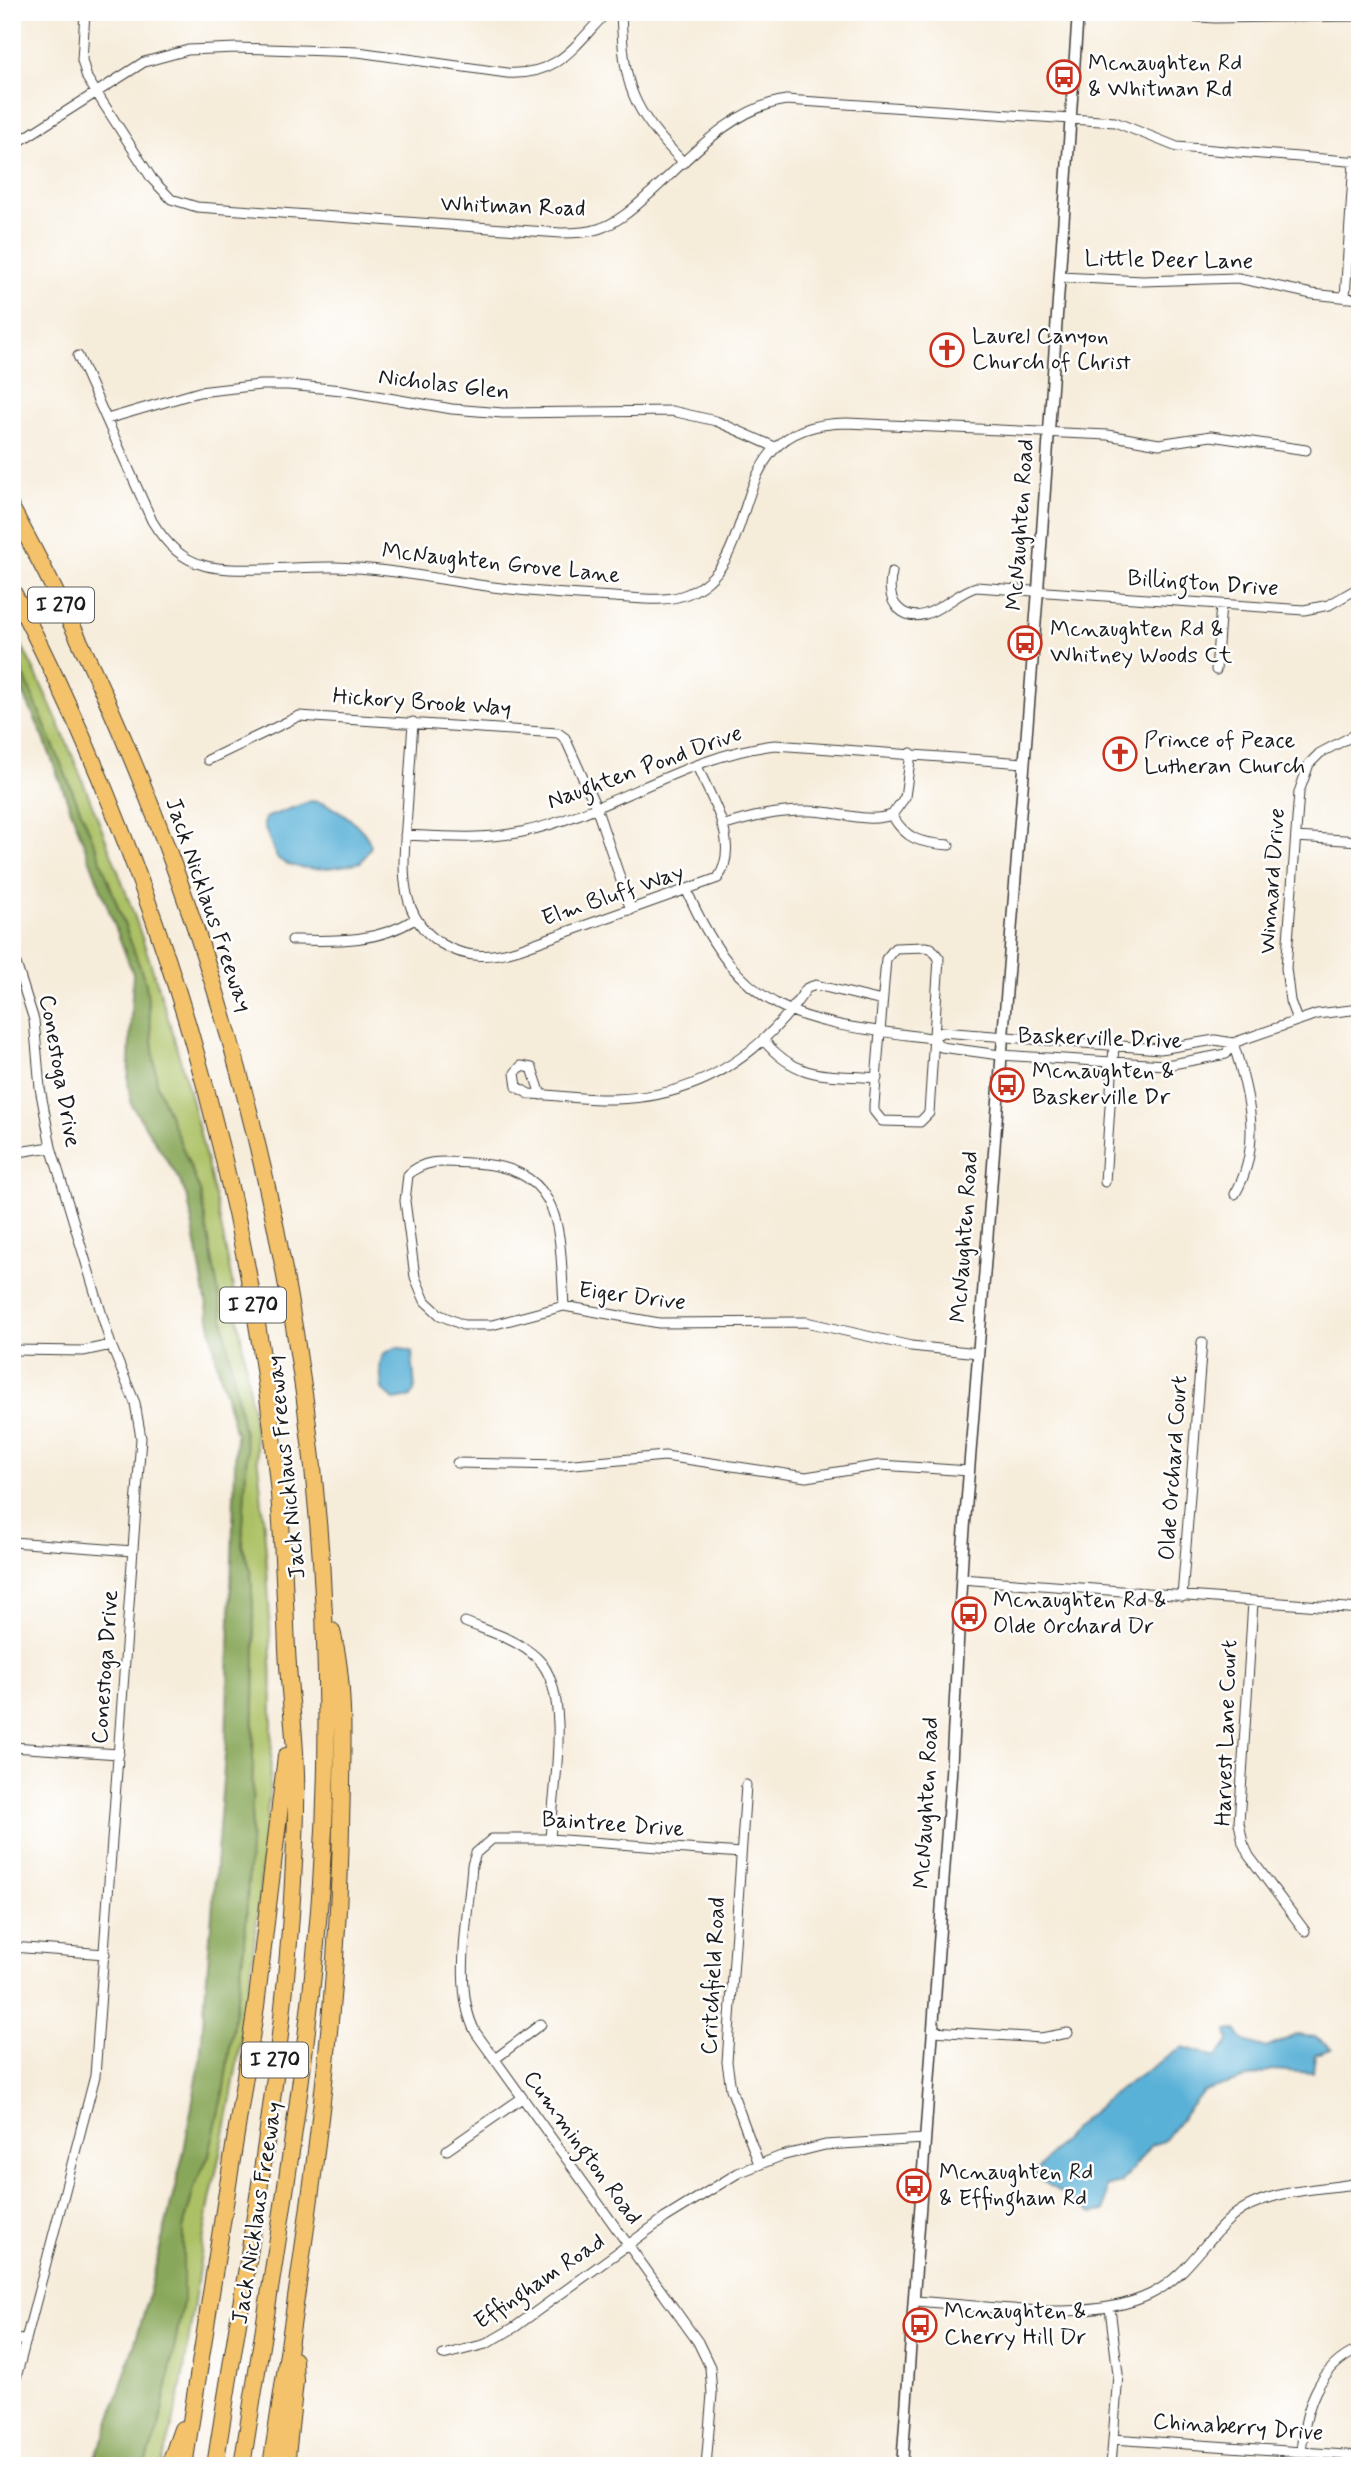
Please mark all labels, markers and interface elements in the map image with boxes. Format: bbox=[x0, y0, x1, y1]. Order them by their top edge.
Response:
place label: Mcnaughten Rd & Whitman Rd bbox=[1088, 49, 1242, 105]
bus stop icon: Mcnaughten Rd & Whitman Rd bbox=[1045, 58, 1083, 96]
street label: Whitman Road bbox=[440, 189, 586, 225]
street label: Little Deer Lane bbox=[1084, 245, 1254, 277]
place label: Laurel Canyon Church of Christ bbox=[972, 322, 1131, 378]
church icon: Laurel Canyon Church of Christ bbox=[928, 331, 966, 369]
street label: Nicholas Glen bbox=[377, 362, 511, 408]
street label: McNaughten Road bbox=[1000, 438, 1042, 612]
street label: McNaughten Grove Lane bbox=[380, 537, 622, 591]
street label: Billington Drive bbox=[1126, 564, 1280, 606]
road number: I 270 bbox=[28, 588, 94, 622]
place label: Mcnaughten Rd & Whitney Woods Ct bbox=[1050, 615, 1233, 671]
bus stop icon: Mcnaughten Rd & Whitney Woods Ct bbox=[1006, 624, 1044, 662]
street label: Hickory Brook Way bbox=[332, 682, 512, 724]
street label: Naughten Pond Drive bbox=[543, 719, 747, 819]
place label: Prince of Peace Lutheran Church bbox=[1144, 726, 1305, 782]
church icon: Prince of Peace Lutheran Church bbox=[1101, 735, 1139, 773]
street label: Jack Nicklaus Freeway bbox=[157, 794, 259, 1016]
street label: Winnard Drive bbox=[1253, 807, 1293, 955]
street label: Elm Bluff Way bbox=[538, 858, 688, 934]
street label: Conestoga Drive bbox=[31, 992, 87, 1150]
street label: Baskerville Drive bbox=[1017, 1021, 1183, 1057]
place label: Mcnaughten & Baskerville Dr bbox=[1032, 1057, 1175, 1113]
bus stop icon: Mcnaughten & Baskerville Dr bbox=[988, 1066, 1026, 1104]
street label: McNaughten Road bbox=[944, 1150, 986, 1324]
street label: Eiger Drive bbox=[577, 1276, 687, 1318]
road number: I 270 bbox=[220, 1288, 286, 1322]
street label: Jack Nicklaus Freeway bbox=[260, 1354, 314, 1580]
street label: Olde Orchard Court bbox=[1153, 1374, 1195, 1562]
place label: Mcnaughten Rd & Olde Orchard Dr bbox=[993, 1586, 1167, 1642]
street label: Conestoga Drive bbox=[86, 1589, 126, 1745]
bus stop icon: Mcnaughten Rd & Olde Orchard Dr bbox=[950, 1595, 988, 1633]
street label: Harvest Lane Court bbox=[1209, 1639, 1245, 1827]
street label: McNaughten Road bbox=[908, 1716, 946, 1890]
street label: Baintree Drive bbox=[541, 1805, 685, 1845]
street label: Critchfield Road bbox=[695, 1896, 733, 2056]
road number: I 270 bbox=[242, 2042, 308, 2078]
street label: Cummington Road bbox=[514, 2065, 648, 2232]
street label: Jack Nicklaus Freeway bbox=[226, 2100, 290, 2326]
place label: Mcnaughten Rd & Effingham Rd bbox=[939, 2158, 1093, 2216]
bus stop icon: Mcnaughten Rd & Effingham Rd bbox=[895, 2167, 933, 2205]
street label: Effingham Road bbox=[469, 2227, 612, 2339]
place label: Mcnaughten & Cherry Hill Dr bbox=[944, 2297, 1087, 2353]
bus stop icon: Mcnaughten & Cherry Hill Dr bbox=[901, 2306, 939, 2344]
street label: Chinaberry Drive bbox=[1152, 2407, 1324, 2449]

